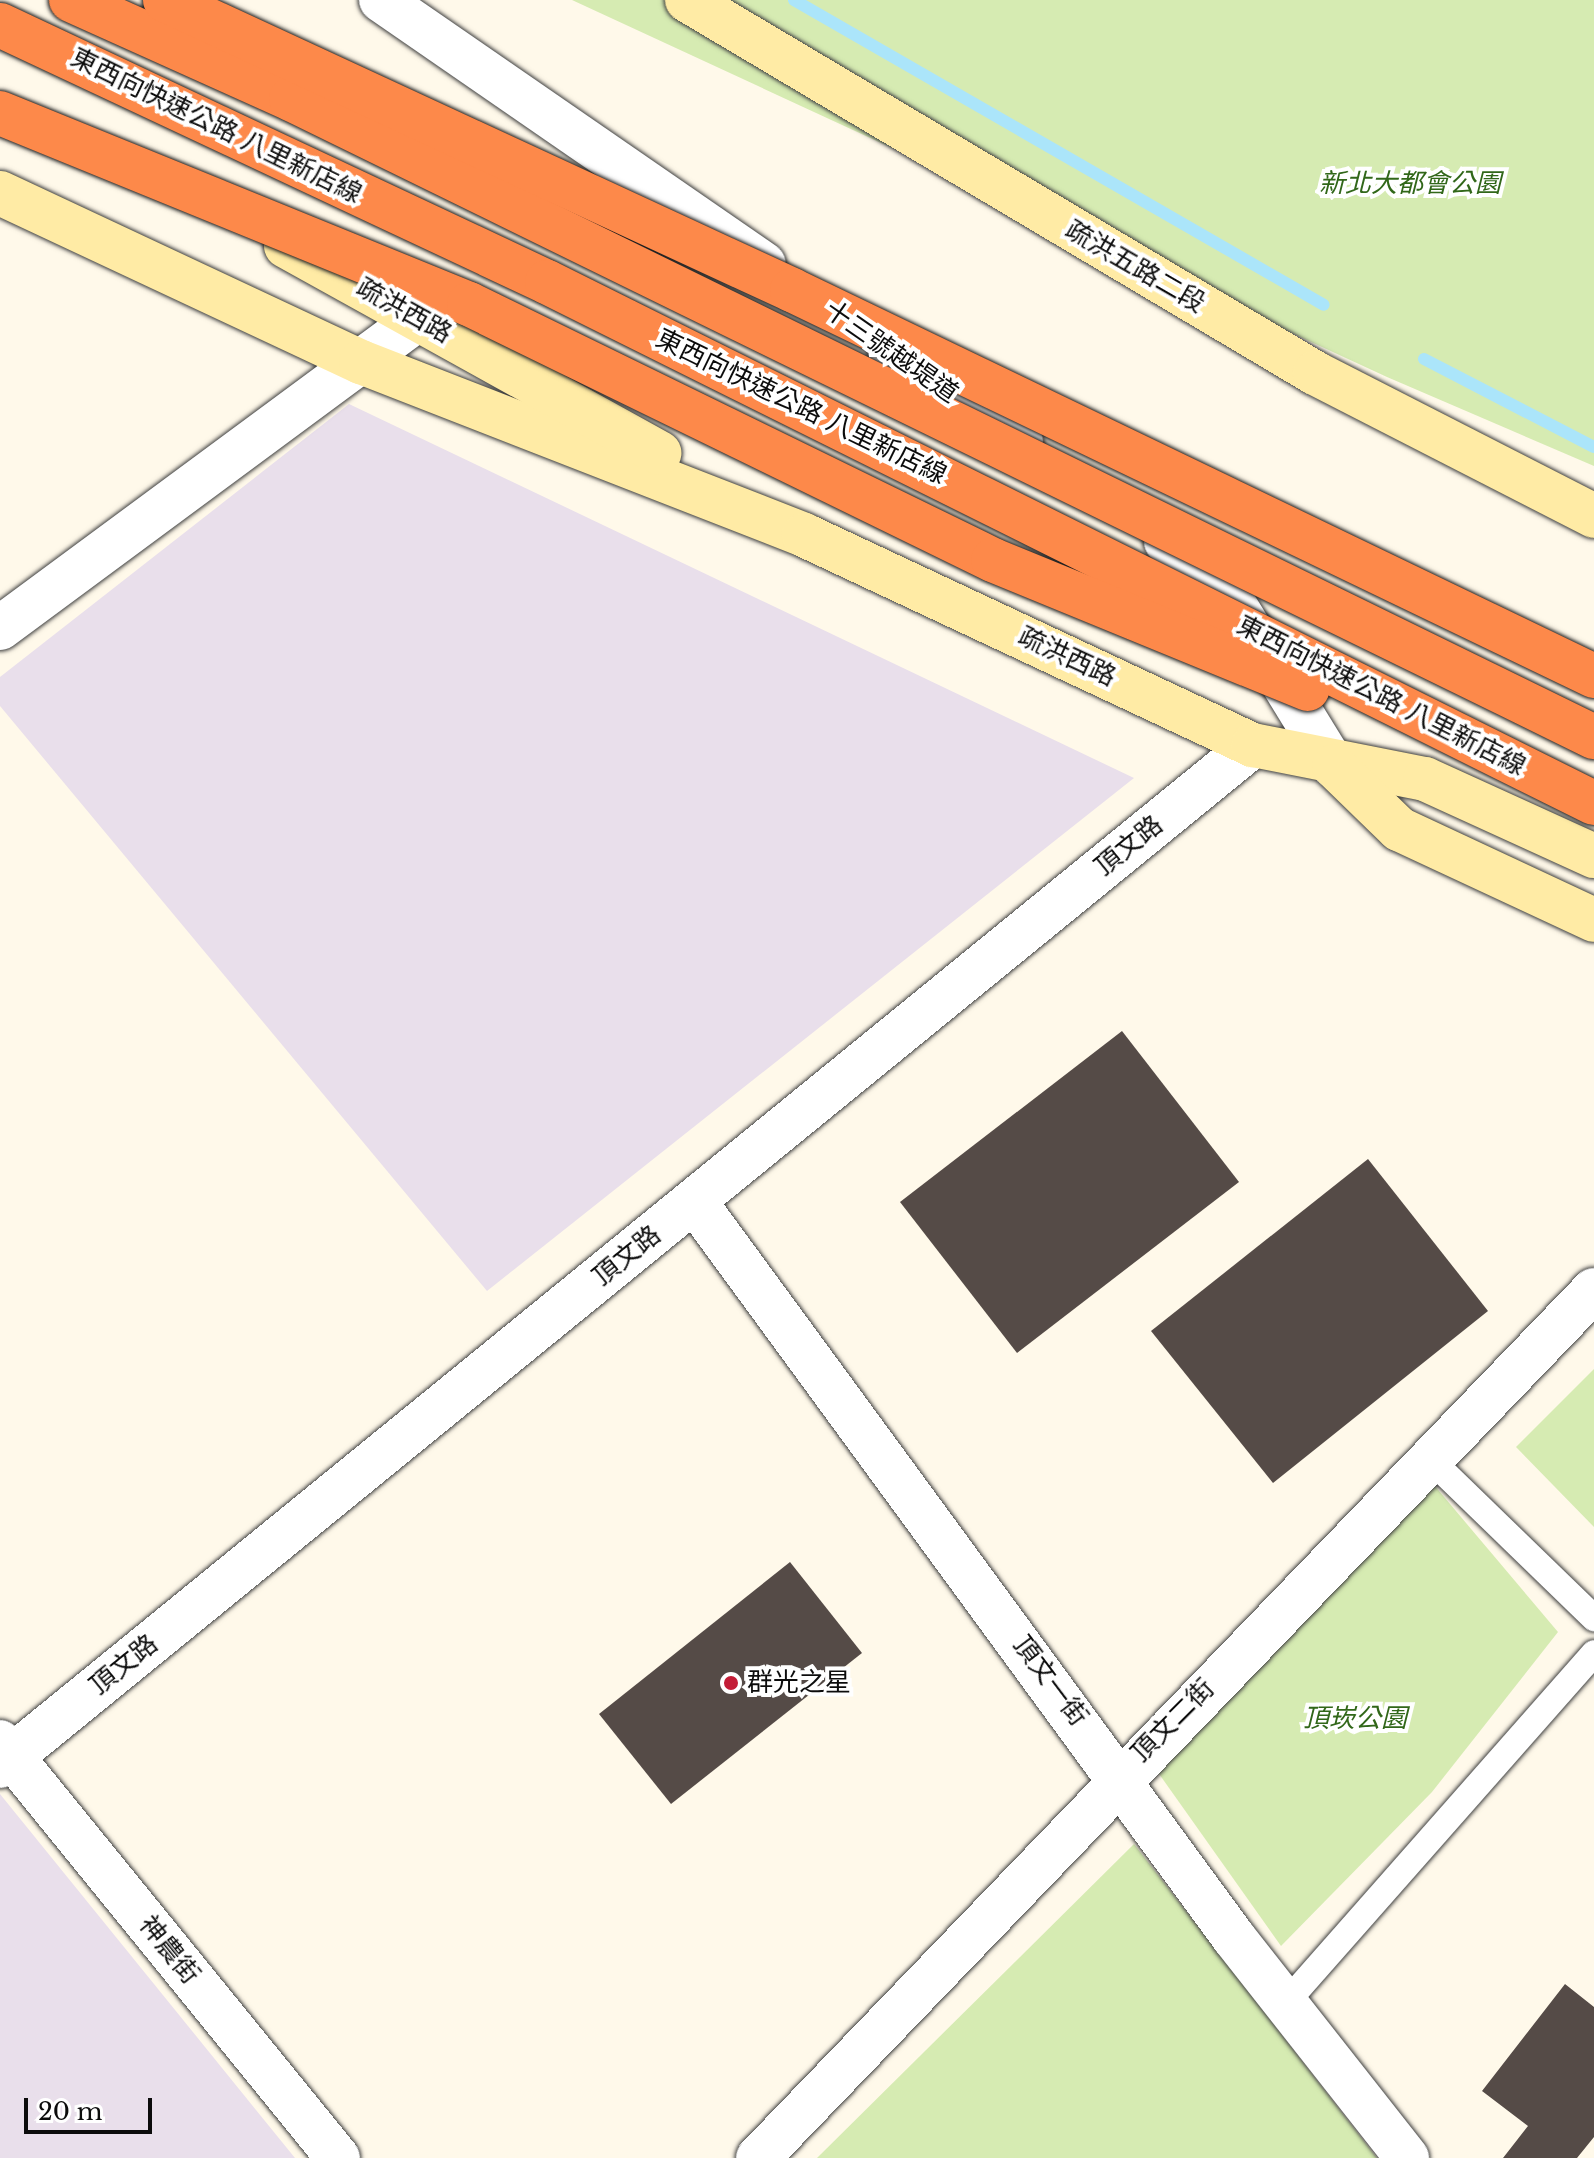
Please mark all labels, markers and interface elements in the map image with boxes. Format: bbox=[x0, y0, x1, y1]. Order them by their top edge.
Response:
street label: 東西向快速公路 八里新店線 bbox=[66, 42, 366, 210]
park label: 新北大都會公園 bbox=[1319, 168, 1501, 200]
street label: 疏洪五路二段 bbox=[1060, 214, 1210, 320]
street label: 疏洪西路 bbox=[351, 272, 457, 350]
street label: 十三號越堤道 bbox=[818, 294, 964, 410]
street label: 東西向快速公路 八里新店線 bbox=[651, 323, 951, 491]
street label: 東西向快速公路 八里新店線 bbox=[1232, 610, 1530, 782]
street label: 疏洪西路 bbox=[1013, 621, 1121, 693]
street label: 頂文路 bbox=[1089, 809, 1169, 883]
street label: 頂文路 bbox=[587, 1219, 667, 1293]
street label: 頂文路 bbox=[84, 1628, 164, 1702]
street label: 頂文一街 bbox=[1006, 1630, 1094, 1732]
place label: 群光之星 bbox=[747, 1667, 851, 1699]
street label: 頂文二街 bbox=[1125, 1673, 1221, 1769]
marker: 群光之星 bbox=[722, 1674, 740, 1692]
park label: 頂崁公園 bbox=[1303, 1703, 1407, 1735]
street label: 神農街 bbox=[132, 1910, 206, 1990]
scale bar bbox=[28, 2082, 156, 2132]
text: 20 m bbox=[38, 2097, 103, 2126]

